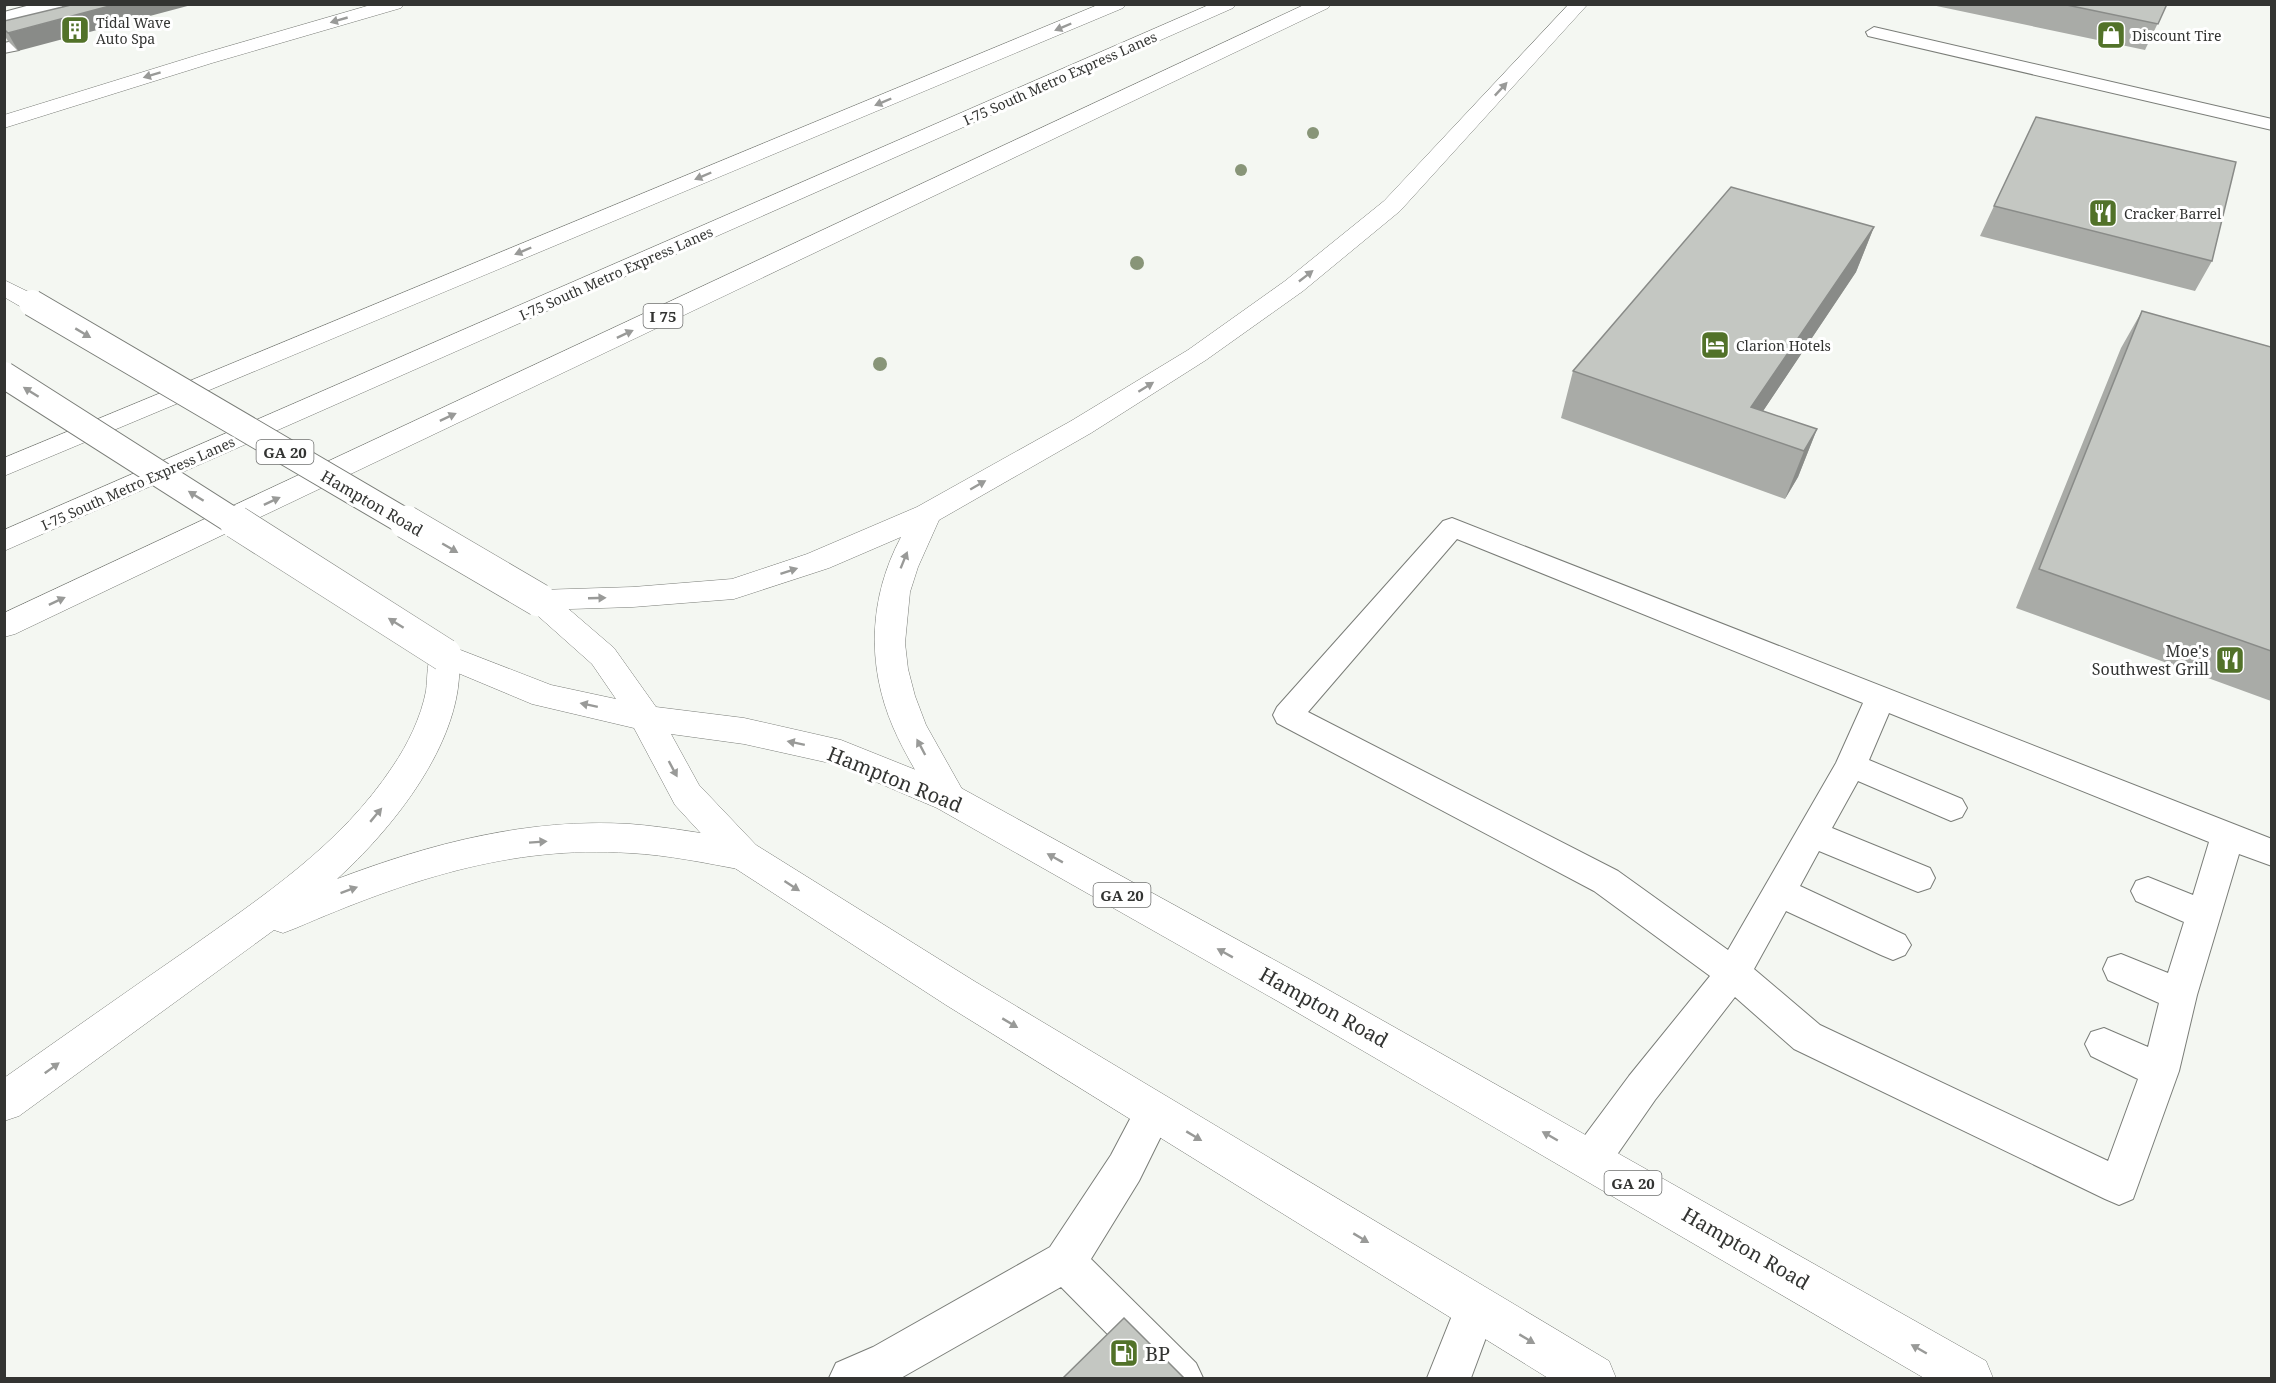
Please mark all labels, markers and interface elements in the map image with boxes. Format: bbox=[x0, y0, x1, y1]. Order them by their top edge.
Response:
place label: Tidal Wave Auto Spa bbox=[96, 13, 171, 48]
building icon: Tidal Wave Auto Spa bbox=[59, 14, 91, 46]
one-way arrow bbox=[330, 16, 348, 25]
shop icon: Discount Tire bbox=[2095, 19, 2127, 51]
one-way arrow bbox=[1054, 23, 1072, 32]
place label: Discount Tire bbox=[2132, 26, 2222, 45]
street label: I-75 South Metro Express Lanes bbox=[960, 27, 1160, 129]
one-way arrow bbox=[143, 71, 161, 80]
one-way arrow bbox=[1494, 82, 1507, 97]
one-way arrow bbox=[874, 98, 892, 107]
one-way arrow bbox=[693, 171, 711, 181]
restaurant icon: Cracker Barrel bbox=[2087, 197, 2119, 229]
place label: Cracker Barrel bbox=[2124, 204, 2222, 223]
street label: I-75 South Metro Express Lanes bbox=[516, 222, 716, 324]
one-way arrow bbox=[513, 246, 531, 256]
one-way arrow bbox=[1299, 271, 1314, 283]
road number: I 75 bbox=[644, 304, 682, 328]
one-way arrow bbox=[75, 327, 91, 338]
hotel icon: Clarion Hotels bbox=[1699, 329, 1731, 361]
one-way arrow bbox=[616, 330, 633, 339]
place label: Clarion Hotels bbox=[1736, 336, 1831, 355]
one-way arrow bbox=[1138, 381, 1154, 392]
one-way arrow bbox=[23, 386, 39, 397]
one-way arrow bbox=[440, 413, 457, 422]
street label: I-75 South Metro Express Lanes bbox=[38, 432, 238, 534]
road number: GA 20 bbox=[256, 440, 314, 464]
street label: Hampton Road bbox=[317, 465, 427, 541]
one-way arrow bbox=[969, 481, 986, 491]
one-way arrow bbox=[187, 491, 204, 502]
one-way arrow bbox=[263, 496, 280, 505]
one-way arrow bbox=[442, 543, 458, 554]
one-way arrow bbox=[899, 550, 909, 568]
one-way arrow bbox=[780, 566, 798, 575]
one-way arrow bbox=[588, 594, 607, 603]
one-way arrow bbox=[49, 597, 66, 606]
one-way arrow bbox=[387, 618, 404, 629]
place label: Moe's Southwest Grill bbox=[2092, 640, 2209, 680]
restaurant icon: Moe's Southwest Grill bbox=[2214, 644, 2246, 676]
one-way arrow bbox=[579, 700, 598, 710]
one-way arrow bbox=[786, 737, 805, 747]
one-way arrow bbox=[916, 738, 926, 755]
street label: Hampton Road bbox=[824, 740, 966, 818]
one-way arrow bbox=[668, 761, 678, 778]
one-way arrow bbox=[369, 807, 382, 823]
one-way arrow bbox=[528, 837, 547, 847]
one-way arrow bbox=[1046, 853, 1063, 863]
one-way arrow bbox=[784, 880, 800, 891]
road number: GA 20 bbox=[1094, 883, 1150, 907]
one-way arrow bbox=[340, 884, 358, 894]
one-way arrow bbox=[1217, 948, 1234, 958]
street label: Hampton Road bbox=[1255, 960, 1393, 1054]
one-way arrow bbox=[1002, 1018, 1018, 1029]
one-way arrow bbox=[44, 1062, 60, 1074]
one-way arrow bbox=[1542, 1130, 1558, 1141]
one-way arrow bbox=[1186, 1131, 1203, 1141]
road number: GA 20 bbox=[1604, 1171, 1662, 1195]
street label: Hampton Road bbox=[1677, 1201, 1815, 1295]
one-way arrow bbox=[1353, 1232, 1369, 1243]
one-way arrow bbox=[1519, 1334, 1535, 1345]
fuel station icon: BP bbox=[1108, 1337, 1140, 1369]
place label: BP bbox=[1145, 1340, 1170, 1367]
one-way arrow bbox=[1910, 1344, 1927, 1354]

